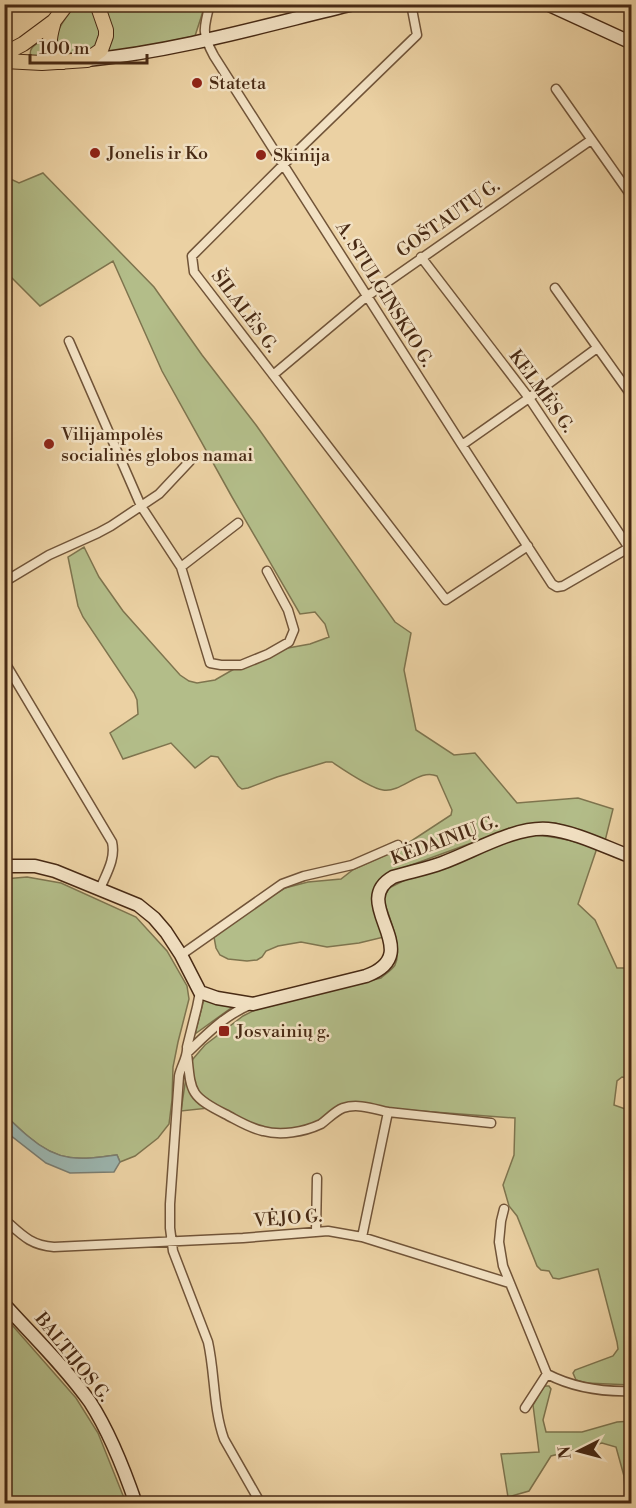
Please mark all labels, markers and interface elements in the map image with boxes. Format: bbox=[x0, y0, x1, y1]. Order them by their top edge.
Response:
scale bar bbox=[30, 27, 147, 65]
text: 100 m bbox=[39, 37, 90, 60]
place label: Stateta bbox=[209, 72, 267, 95]
marker: Stateta bbox=[190, 76, 204, 90]
place label: Jonelis ir Ko bbox=[106, 142, 208, 165]
place label: Skinija bbox=[273, 144, 331, 167]
marker: Jonelis ir Ko bbox=[88, 146, 102, 160]
marker: Skinija bbox=[254, 148, 268, 162]
street label: GOŠTAUTŲ G. bbox=[392, 174, 505, 263]
street label: A. STULGINSKIO G. bbox=[330, 216, 439, 371]
street label: ŠILALĖS G. bbox=[206, 265, 283, 357]
street label: KELMĖS G. bbox=[504, 345, 580, 437]
place label: Vilijampolės socialinės globos namai bbox=[60, 423, 253, 467]
marker: Vilijampolės socialinės globos namai bbox=[42, 437, 56, 451]
street label: KĖDAINIŲ G. bbox=[387, 810, 501, 870]
place label: Josvainių g. bbox=[235, 1020, 330, 1043]
marker: Josvainių g. bbox=[217, 1024, 231, 1038]
street label: VĖJO G. bbox=[252, 1205, 323, 1232]
street label: BALTIJOS G. bbox=[29, 1307, 116, 1407]
north arrow bbox=[549, 1421, 609, 1481]
text: N bbox=[554, 1445, 576, 1460]

